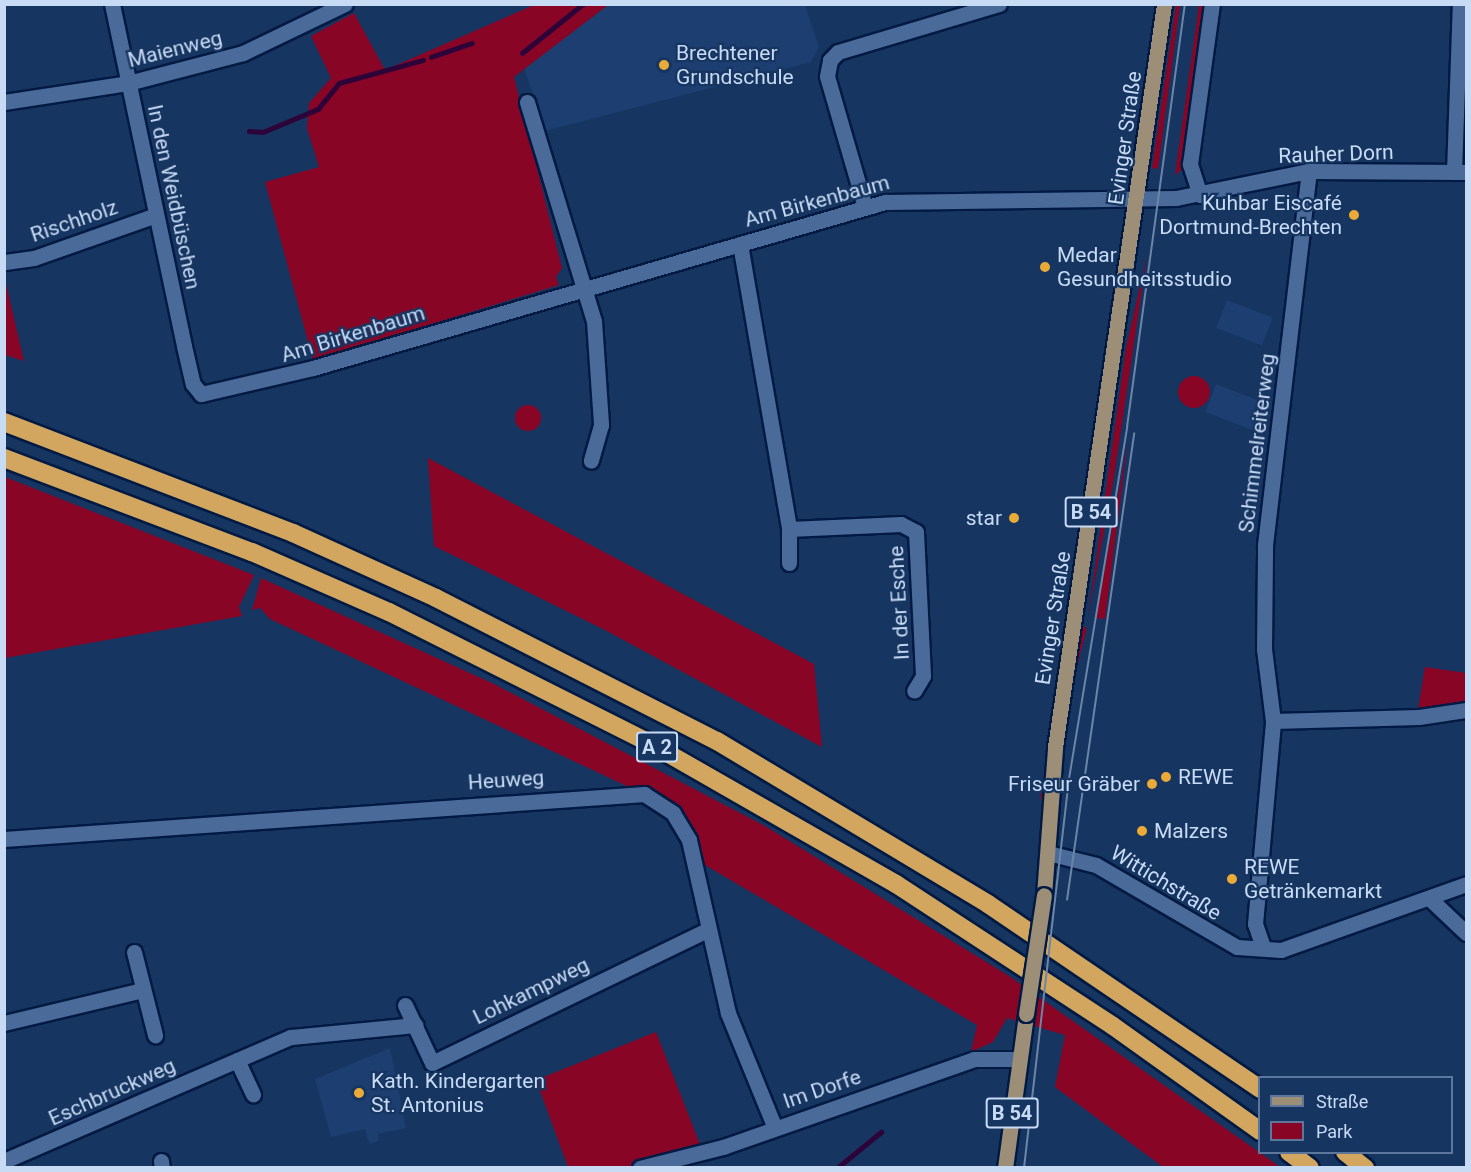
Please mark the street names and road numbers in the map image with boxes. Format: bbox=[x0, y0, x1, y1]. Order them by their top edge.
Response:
street label: Maienweg bbox=[125, 25, 225, 73]
street label: Evinger Straße bbox=[1103, 69, 1147, 207]
street label: In den Weidbüschen bbox=[142, 102, 206, 292]
street label: Rauher Dorn bbox=[1278, 139, 1394, 169]
street label: Am Birkenbaum bbox=[742, 170, 892, 232]
street label: Rischholz bbox=[27, 194, 121, 248]
street label: Am Birkenbaum bbox=[278, 300, 428, 368]
street label: Schimmelreiterweg bbox=[1234, 352, 1280, 534]
road number: B 54 bbox=[1064, 495, 1118, 529]
street label: In der Esche bbox=[883, 545, 915, 661]
street label: Evinger Straße bbox=[1030, 549, 1076, 687]
road number: A 2 bbox=[636, 730, 678, 764]
street label: Heuweg bbox=[467, 765, 545, 795]
street label: Wittichstraße bbox=[1106, 840, 1226, 926]
street label: Lohkampweg bbox=[469, 952, 593, 1030]
street label: Eschbruckweg bbox=[45, 1053, 179, 1131]
street label: Im Dorfe bbox=[780, 1064, 864, 1114]
road number: B 54 bbox=[985, 1096, 1039, 1130]

